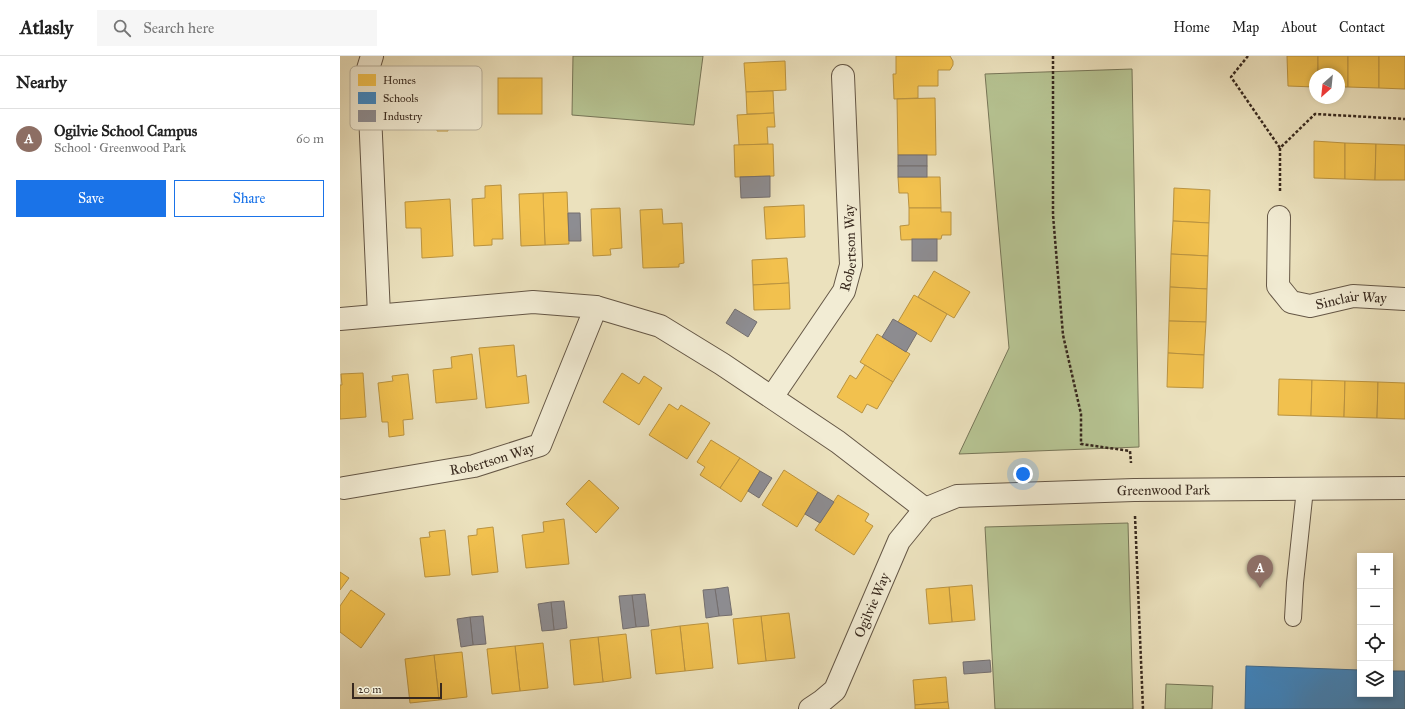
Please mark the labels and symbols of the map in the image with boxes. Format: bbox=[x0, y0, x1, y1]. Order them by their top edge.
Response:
legend bbox=[350, 66, 482, 130]
north arrow bbox=[1309, 68, 1345, 104]
text: Homes bbox=[383, 74, 416, 87]
text: Schools bbox=[383, 92, 418, 105]
text: Industry bbox=[383, 110, 423, 123]
street label: Robertson Way bbox=[836, 204, 860, 293]
street label: Sinclair Way bbox=[1314, 288, 1388, 313]
street label: Robertson Way bbox=[448, 439, 537, 479]
your location bbox=[1013, 464, 1033, 484]
street label: Greenwood Park bbox=[1117, 481, 1211, 500]
pin: A bbox=[1247, 555, 1273, 588]
street label: Ogilvie Way bbox=[851, 570, 894, 640]
scale bar bbox=[352, 681, 442, 700]

